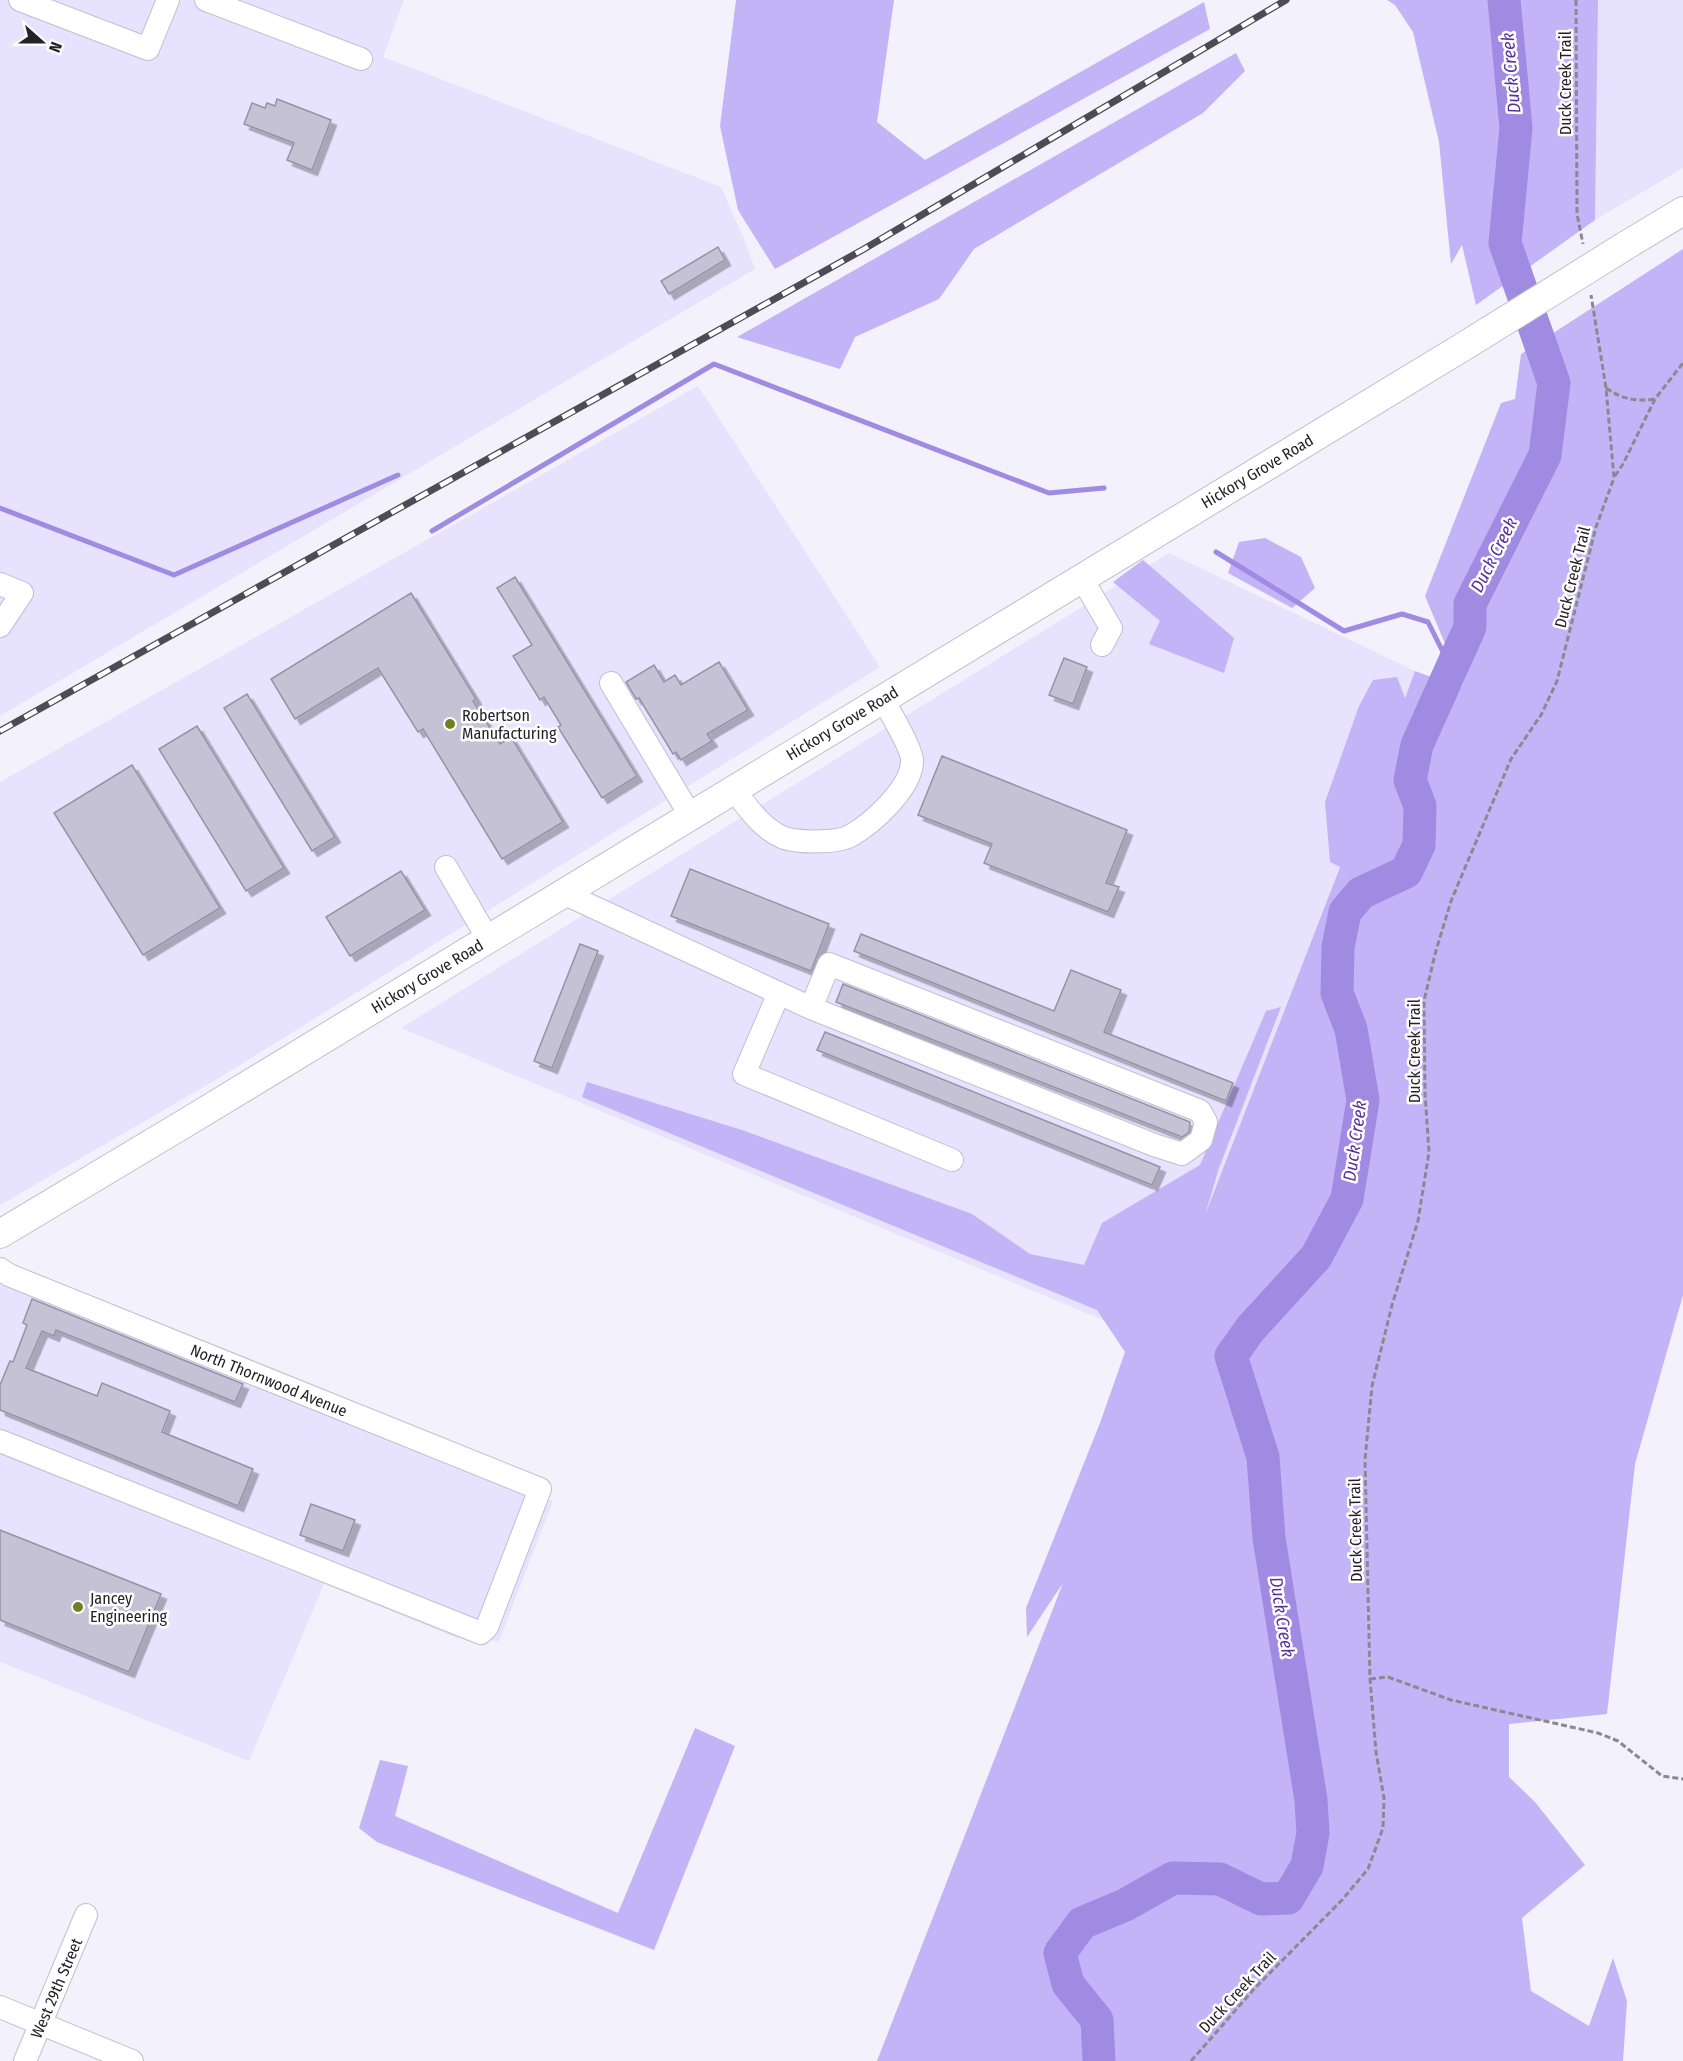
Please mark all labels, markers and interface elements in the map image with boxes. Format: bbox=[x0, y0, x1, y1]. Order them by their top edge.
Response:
north arrow bbox=[12, 12, 72, 72]
street label: Duck Creek Trail bbox=[1556, 31, 1575, 135]
water label: Duck Creek bbox=[1497, 32, 1525, 114]
text: N bbox=[45, 39, 66, 55]
street label: Hickory Grove Road bbox=[1198, 430, 1317, 512]
water label: Duck Creek bbox=[1466, 514, 1522, 596]
street label: Duck Creek Trail bbox=[1551, 524, 1594, 630]
street label: Hickory Grove Road bbox=[783, 682, 902, 764]
place label: Robertson Manufacturing bbox=[462, 706, 557, 743]
marker: Robertson Manufacturing bbox=[443, 717, 457, 731]
street label: Hickory Grove Road bbox=[368, 935, 487, 1017]
street label: Duck Creek Trail bbox=[1405, 999, 1424, 1103]
water label: Duck Creek bbox=[1338, 1099, 1372, 1183]
street label: North Thornwood Avenue bbox=[188, 1340, 350, 1421]
street label: Duck Creek Trail bbox=[1345, 1478, 1366, 1582]
water label: Duck Creek bbox=[1265, 1575, 1299, 1659]
place label: Jancey Engineering bbox=[90, 1589, 168, 1626]
marker: Jancey Engineering bbox=[71, 1600, 85, 1614]
street label: West 29th Street bbox=[27, 1935, 86, 2041]
street label: Duck Creek Trail bbox=[1195, 1948, 1280, 2037]

